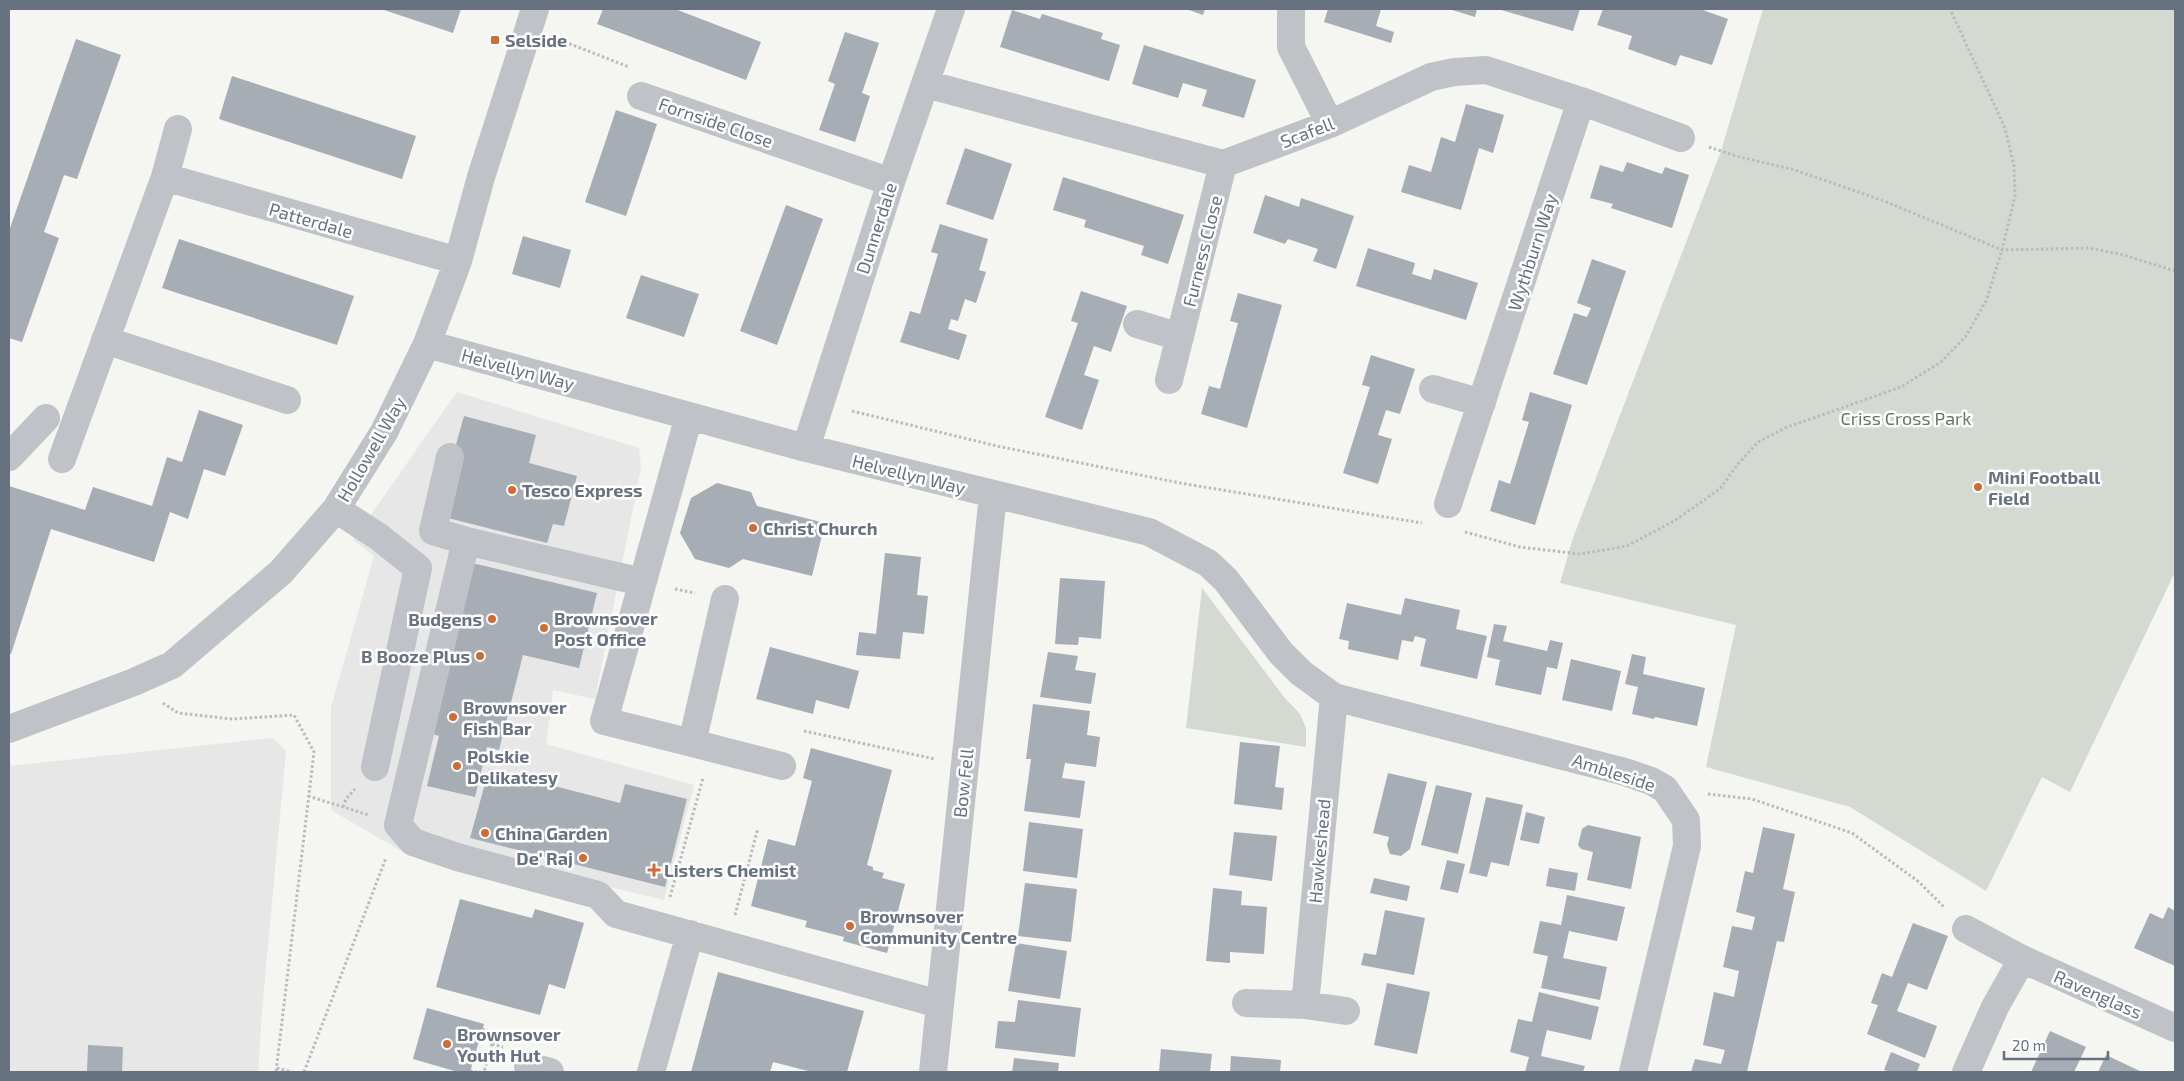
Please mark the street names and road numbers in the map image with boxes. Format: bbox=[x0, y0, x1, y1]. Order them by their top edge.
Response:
street label: Fornside Close bbox=[656, 92, 776, 152]
street label: Scafell bbox=[1277, 111, 1338, 152]
street label: Dunnerdale bbox=[851, 179, 901, 277]
street label: Wythburn Way bbox=[1503, 190, 1561, 313]
street label: Furness Close bbox=[1178, 193, 1226, 309]
street label: Patterdale bbox=[267, 198, 355, 242]
street label: Helvellyn Way bbox=[459, 343, 577, 395]
street label: Hollowell Way bbox=[332, 392, 410, 506]
street label: Helvellyn Way bbox=[850, 449, 968, 499]
street label: Bow Fell bbox=[948, 747, 978, 819]
street label: Ambleside bbox=[1570, 748, 1658, 796]
street label: Hawkeshead bbox=[1303, 798, 1335, 904]
street label: Ravenglass bbox=[2051, 965, 2145, 1023]

